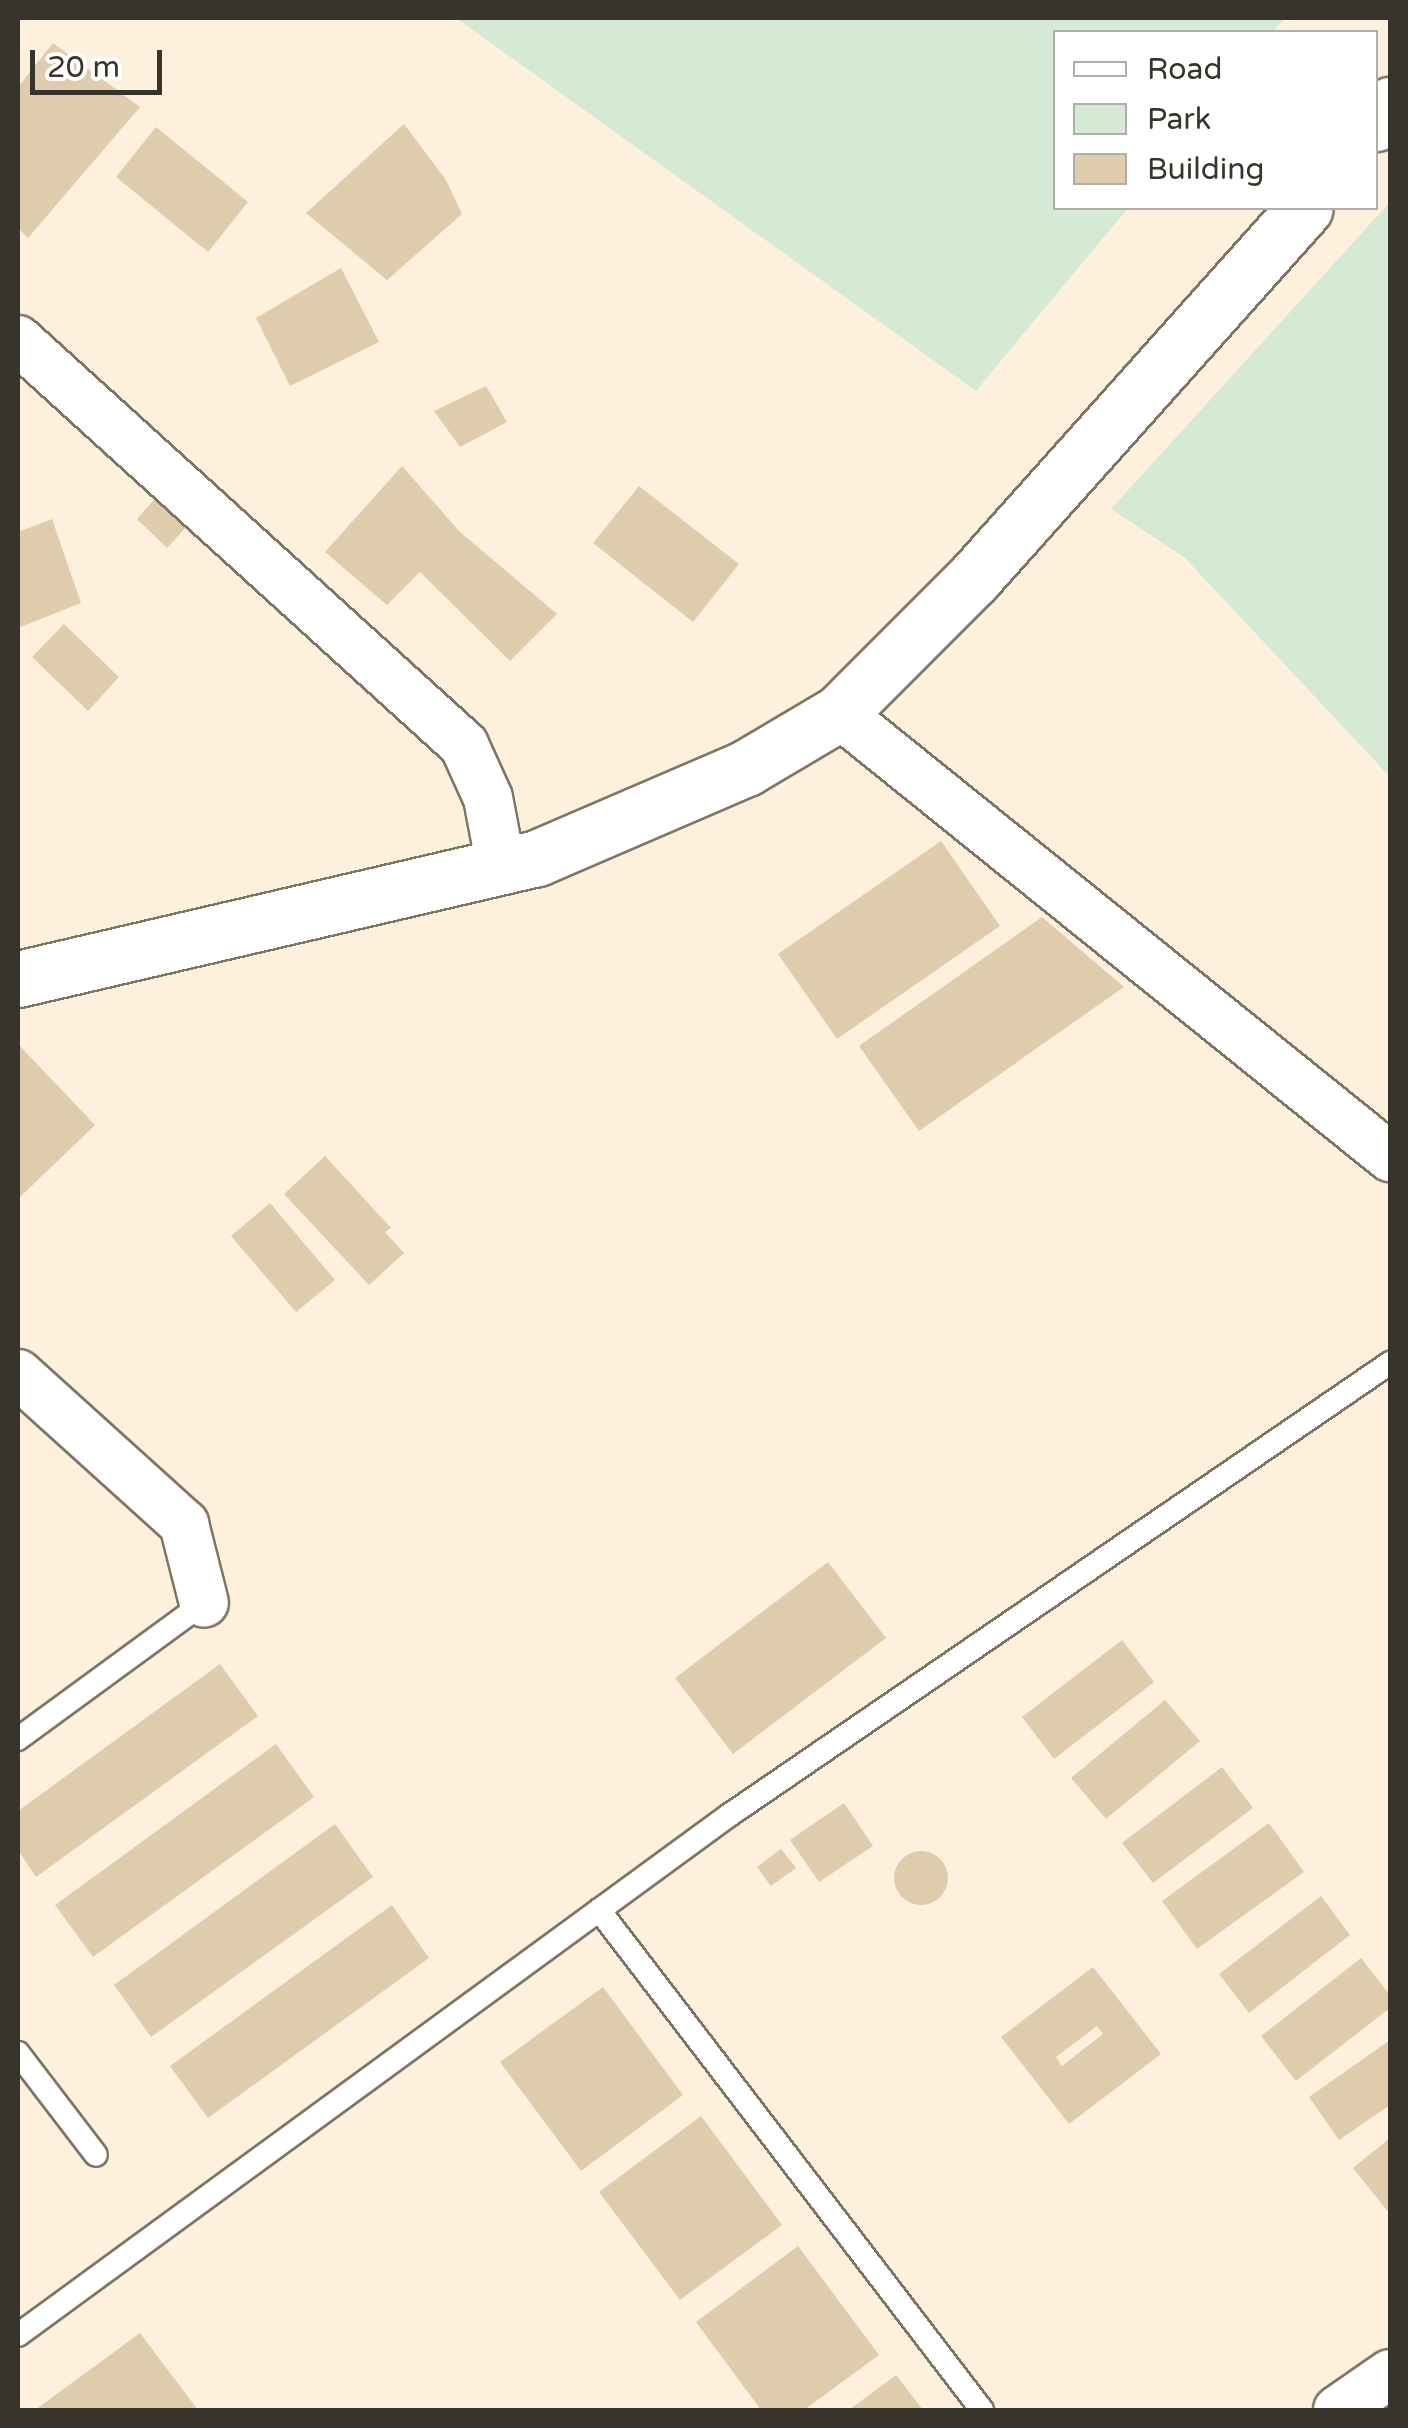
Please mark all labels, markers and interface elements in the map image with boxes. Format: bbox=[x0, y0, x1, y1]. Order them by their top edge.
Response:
scale bar bbox=[35, 30, 168, 92]
legend bbox=[1053, 30, 1378, 210]
text: 20 m bbox=[47, 49, 120, 86]
text: Road bbox=[1147, 51, 1222, 88]
text: Park bbox=[1147, 101, 1211, 138]
text: Building bbox=[1147, 151, 1264, 188]

